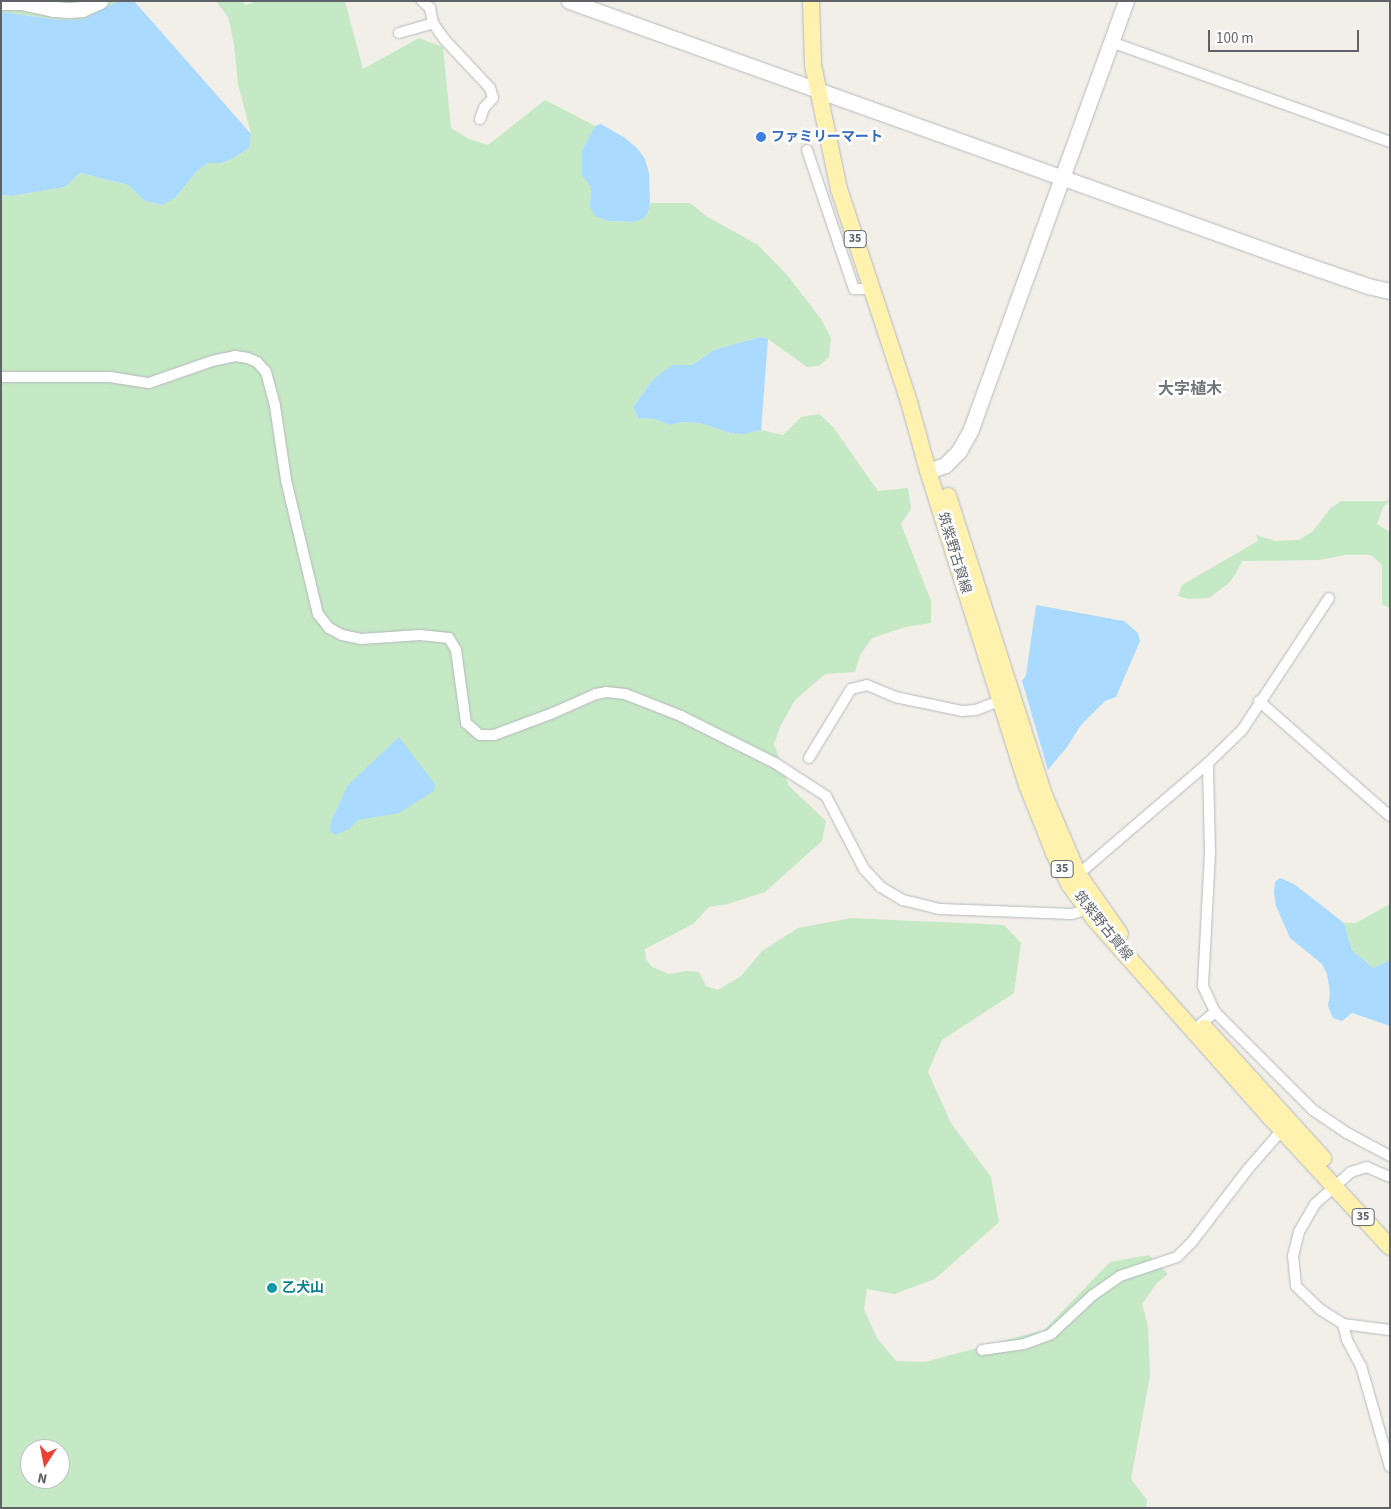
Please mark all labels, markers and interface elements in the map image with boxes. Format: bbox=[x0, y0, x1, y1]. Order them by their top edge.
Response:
scale bar bbox=[1211, 20, 1362, 52]
text: 100 m bbox=[1216, 28, 1254, 49]
place label: ファミリーマート bbox=[771, 129, 883, 145]
marker: ファミリーマート bbox=[755, 131, 767, 143]
road number: 35 bbox=[842, 230, 868, 248]
district label: 大字植木 bbox=[1158, 379, 1222, 399]
street label: 筑紫野古賀線 bbox=[934, 510, 974, 596]
road number: 35 bbox=[1050, 860, 1074, 879]
street label: 筑紫野古賀線 bbox=[1070, 888, 1136, 964]
road number: 35 bbox=[1350, 1208, 1376, 1226]
place label: 乙犬山 bbox=[282, 1280, 324, 1296]
marker: 乙犬山 bbox=[266, 1282, 278, 1294]
north arrow bbox=[20, 1439, 70, 1489]
text: N bbox=[36, 1467, 49, 1488]

